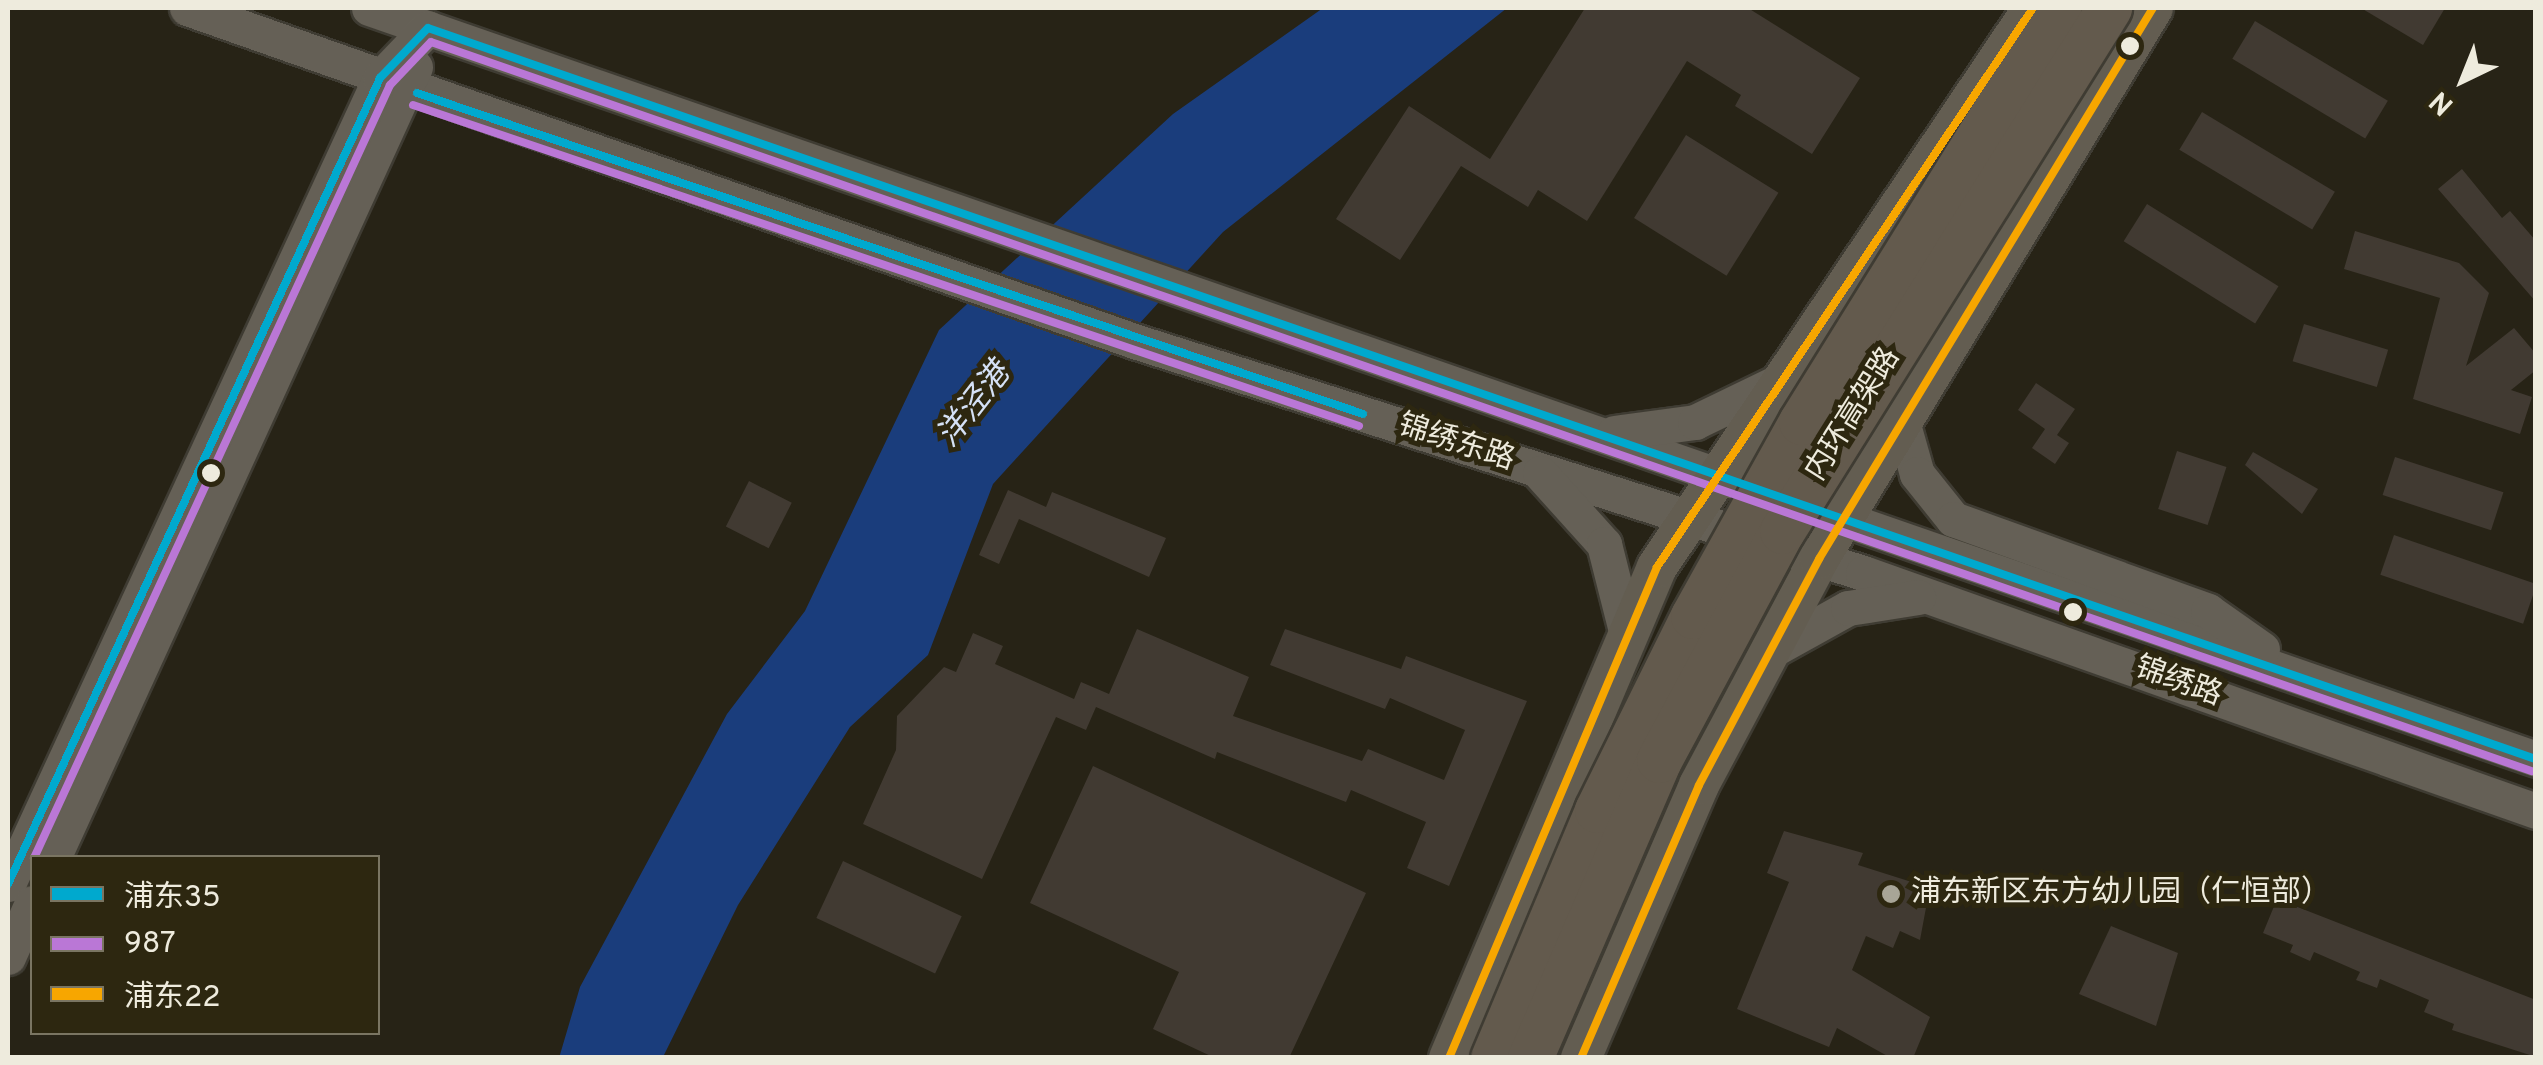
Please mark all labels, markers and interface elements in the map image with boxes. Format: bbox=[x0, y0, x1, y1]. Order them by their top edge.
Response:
north arrow bbox=[2413, 30, 2513, 130]
unlabelled marker bbox=[2120, 36, 2140, 56]
text: N bbox=[2423, 82, 2462, 122]
street label: 内环高架路 bbox=[1799, 342, 1909, 488]
water label: 洋泾港 bbox=[930, 356, 1020, 456]
street label: 锦绣东路 bbox=[1393, 408, 1519, 480]
unlabelled marker bbox=[201, 463, 221, 483]
unlabelled marker bbox=[2063, 602, 2083, 622]
street label: 锦绣路 bbox=[2130, 651, 2226, 715]
legend bbox=[30, 855, 380, 1035]
place label: 浦东新区东方幼儿园（仁恒部） bbox=[1911, 876, 2331, 912]
text: 浦东35 bbox=[124, 880, 221, 917]
marker: 浦东新区东方幼儿园（仁恒部） bbox=[1880, 883, 1902, 905]
text: 987 bbox=[124, 926, 176, 963]
text: 浦东22 bbox=[124, 980, 221, 1017]

